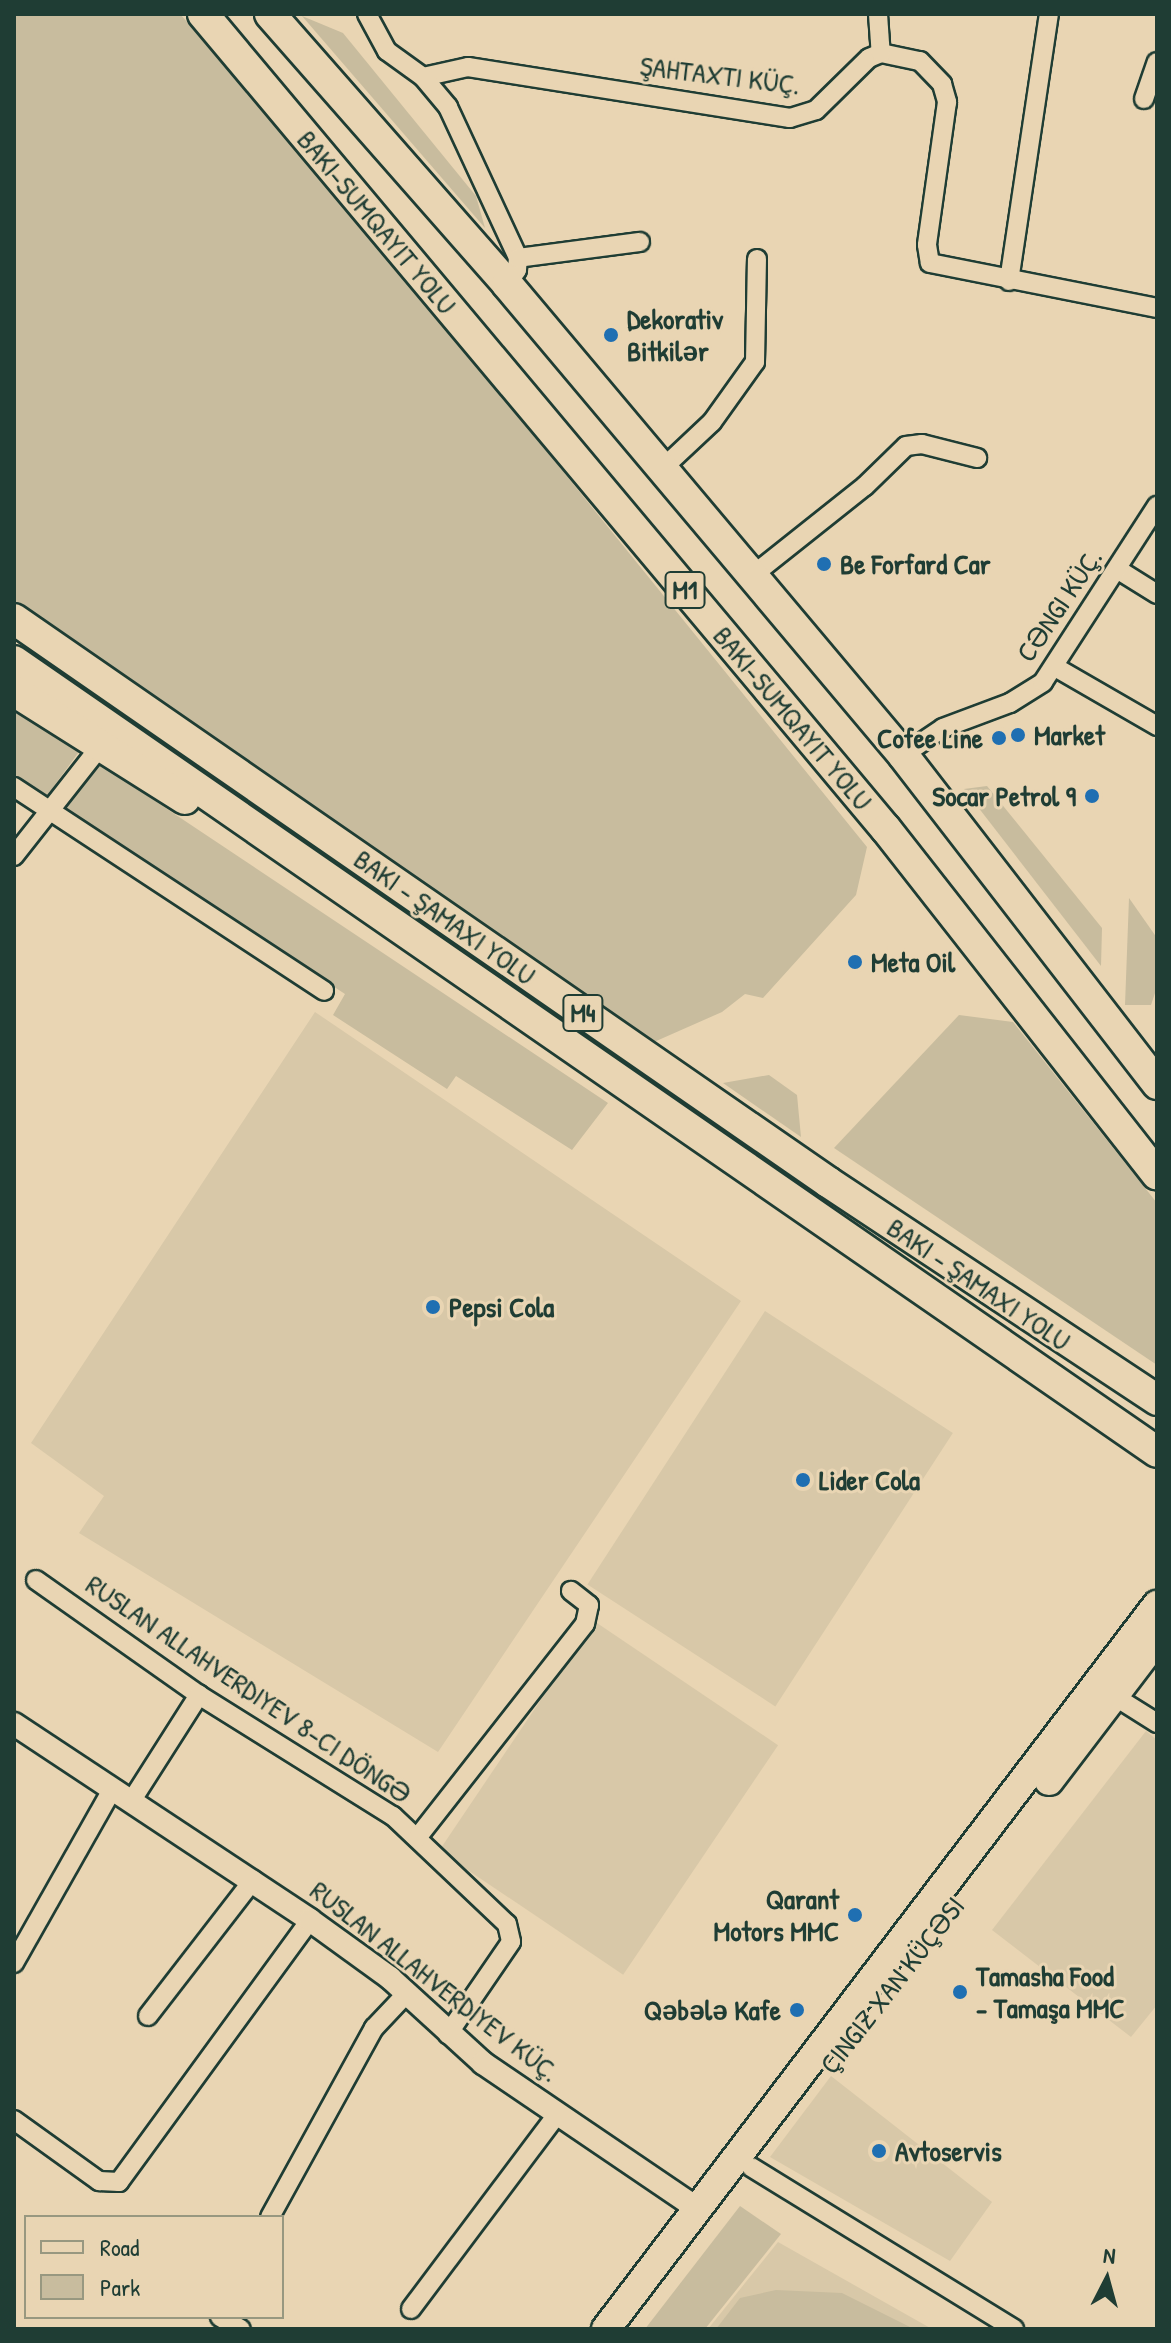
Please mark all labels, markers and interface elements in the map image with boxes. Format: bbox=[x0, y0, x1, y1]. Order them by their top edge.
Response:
street label: ŞAHTAXTI KÜÇ. bbox=[638, 49, 802, 101]
street label: BAKI-SUMQAYIT YOLU bbox=[290, 123, 464, 321]
place label: Dekorativ Bitkilər bbox=[627, 302, 723, 368]
marker: Dekorativ Bitkilər bbox=[602, 326, 620, 344]
street label: CƏNGI KÜÇ. bbox=[1009, 542, 1109, 668]
place label: Be Forfard Car bbox=[840, 547, 991, 581]
marker: Be Forfard Car bbox=[815, 555, 833, 573]
road number: M1 bbox=[663, 568, 707, 612]
street label: BAKI-SUMQAYIT YOLU bbox=[706, 619, 880, 817]
place label: Market bbox=[1034, 718, 1105, 752]
place label: Cofee Line bbox=[877, 721, 983, 755]
marker: Market bbox=[1009, 726, 1027, 744]
marker: Cofee Line bbox=[990, 729, 1008, 747]
place label: Socar Petrol 9 bbox=[932, 779, 1076, 813]
marker: Socar Petrol 9 bbox=[1083, 787, 1101, 805]
street label: BAKI - ŞAMAXI YOLU bbox=[348, 842, 542, 992]
place label: Meta Oil bbox=[871, 945, 955, 979]
marker: Meta Oil bbox=[846, 953, 864, 971]
road number: M4 bbox=[561, 991, 605, 1035]
street label: BAKI - ŞAMAXI YOLU bbox=[881, 1210, 1077, 1358]
place label: Pepsi Cola bbox=[449, 1290, 554, 1324]
marker: Pepsi Cola bbox=[424, 1298, 442, 1316]
place label: Lider Cola bbox=[819, 1463, 920, 1497]
marker: Lider Cola bbox=[794, 1471, 812, 1489]
street label: RUSLAN ALLAHVERDIYEV 8-CI DÖNGƏ bbox=[80, 1567, 418, 1811]
street label: RUSLAN ALLAHVERDIYEV KÜÇ. bbox=[304, 1873, 566, 2089]
place label: Qarant Motors MMC bbox=[713, 1882, 839, 1948]
street label: ÇINGIZ XAN KÜÇƏSI bbox=[813, 1890, 971, 2080]
marker: Qarant Motors MMC bbox=[846, 1906, 864, 1924]
place label: Tamasha Food - Tamaşa MMC bbox=[976, 1959, 1125, 2025]
marker: Tamasha Food - Tamaşa MMC bbox=[951, 1983, 969, 2001]
place label: Qəbələ Kafe bbox=[644, 1993, 781, 2027]
marker: Qəbələ Kafe bbox=[788, 2001, 806, 2019]
place label: Avtoservis bbox=[895, 2134, 1002, 2168]
marker: Avtoservis bbox=[870, 2142, 888, 2160]
legend bbox=[24, 2215, 284, 2319]
text: Road bbox=[100, 2231, 139, 2263]
north arrow bbox=[1067, 2239, 1147, 2319]
text: N bbox=[1102, 2240, 1117, 2271]
text: Park bbox=[100, 2271, 140, 2303]

